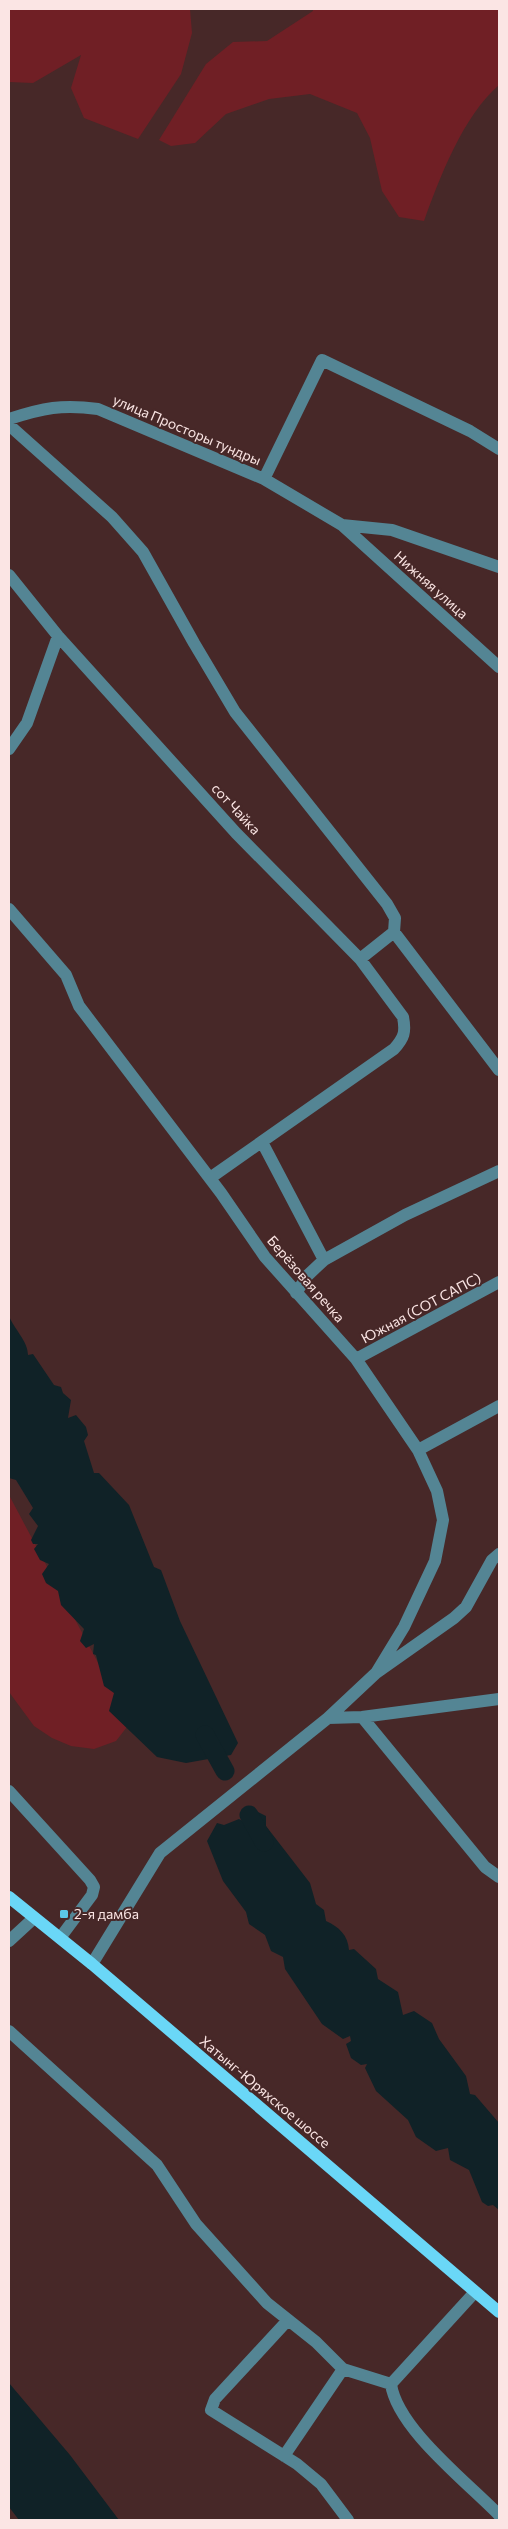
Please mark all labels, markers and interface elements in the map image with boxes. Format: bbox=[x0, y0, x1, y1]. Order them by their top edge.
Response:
street label: улица Просторы тундры bbox=[111, 391, 264, 468]
street label: Нижняя улица bbox=[391, 547, 472, 622]
street label: сот Чайка bbox=[208, 779, 264, 838]
street label: Берёзовая речка bbox=[264, 1232, 349, 1326]
street label: Южная (СОТ САПС) bbox=[358, 1269, 484, 1346]
place label: 2-я дамба bbox=[74, 1905, 139, 1922]
marker: 2-я дамба bbox=[58, 1908, 70, 1920]
street label: Хатынг-Юряхское шоссе bbox=[197, 2032, 334, 2151]

